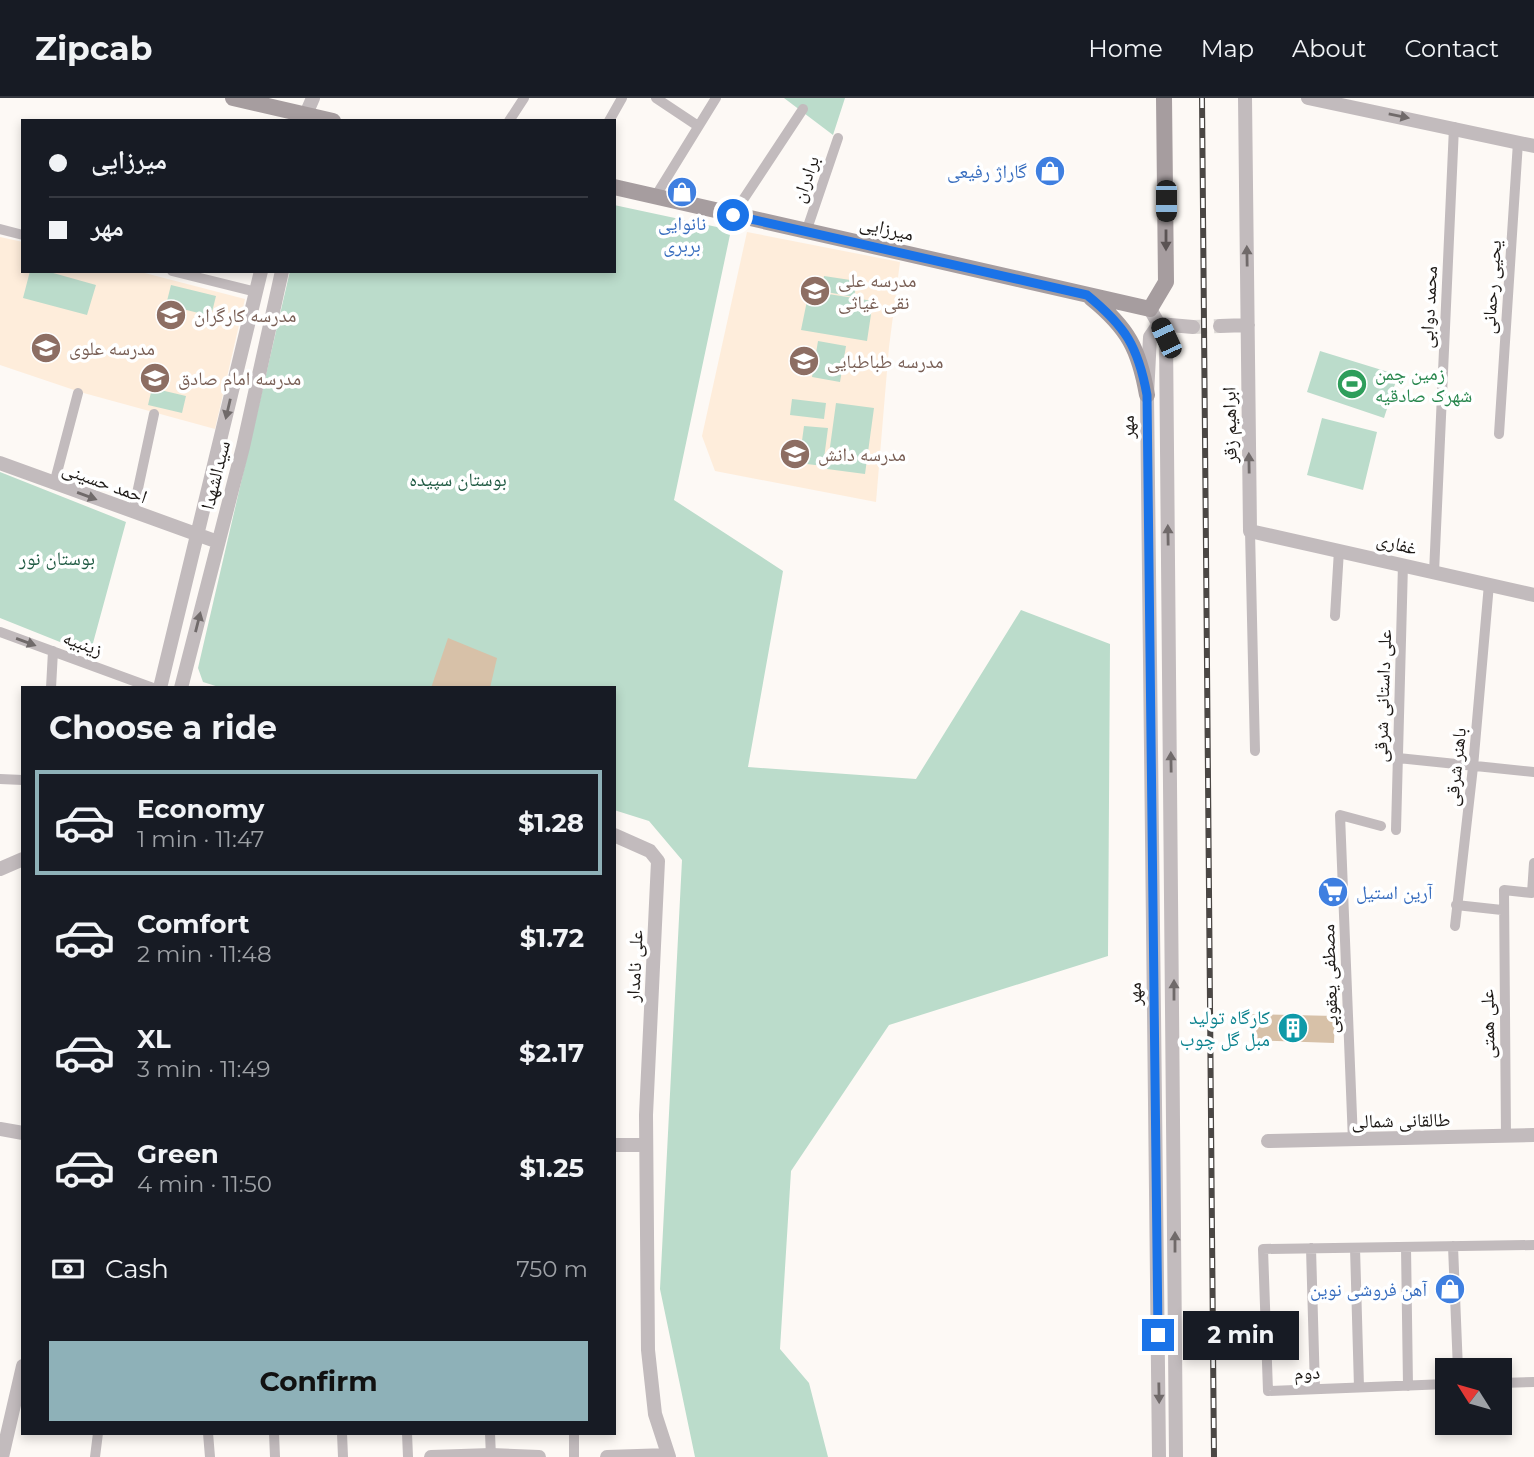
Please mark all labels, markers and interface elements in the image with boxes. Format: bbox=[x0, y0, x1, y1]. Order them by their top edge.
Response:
text: Zipcab bbox=[35, 28, 152, 68]
text: Home bbox=[1088, 34, 1163, 63]
text: Map bbox=[1201, 34, 1254, 63]
text: About bbox=[1292, 34, 1366, 63]
text: Contact bbox=[1404, 34, 1499, 63]
one-way arrow bbox=[1388, 111, 1410, 122]
text: میرزایی bbox=[91, 144, 167, 176]
street label: برادران bbox=[787, 153, 824, 206]
shop icon: گاراژ رفیعی bbox=[1033, 154, 1067, 188]
place label: گاراژ رفیعی bbox=[947, 160, 1027, 183]
shop icon: نانوایی بربری bbox=[665, 175, 699, 209]
car bbox=[1156, 180, 1177, 222]
route start bbox=[717, 199, 749, 231]
text: مهر bbox=[91, 211, 124, 243]
street label: میرزایی bbox=[858, 211, 916, 246]
place label: نانوایی بربری bbox=[658, 212, 706, 257]
one-way arrow bbox=[1160, 229, 1172, 251]
street label: یحیی رحمانی bbox=[1477, 239, 1506, 335]
one-way arrow bbox=[1241, 245, 1253, 267]
street label: محمد دوابی bbox=[1415, 265, 1442, 349]
place label: مدرسه علی نقی غیاثی bbox=[838, 269, 916, 314]
school or university icon: مدرسه علی نقی غیاثی bbox=[798, 274, 832, 308]
school or university icon: مدرسه کارگران bbox=[154, 298, 188, 332]
place label: مدرسه کارگران bbox=[194, 304, 296, 327]
car bbox=[1148, 315, 1185, 361]
school or university icon: مدرسه علوی bbox=[29, 331, 63, 365]
place label: مدرسه علوی bbox=[69, 337, 155, 360]
school or university icon: مدرسه طباطبایی bbox=[787, 344, 821, 378]
place label: مدرسه طباطبایی bbox=[827, 350, 943, 373]
school or university icon: مدرسه امام صادق bbox=[138, 361, 172, 395]
place label: زمین چمن شهرک صادقیه bbox=[1375, 362, 1472, 407]
place label: مدرسه امام صادق bbox=[178, 367, 301, 392]
sports icon: زمین چمن شهرک صادقیه bbox=[1335, 367, 1369, 401]
street label: ابراهیم زقر bbox=[1217, 387, 1243, 464]
one-way arrow bbox=[222, 398, 233, 420]
street label: مهر bbox=[1116, 415, 1139, 440]
school or university icon: مدرسه دانش bbox=[778, 437, 812, 471]
street label: سیدالشهدا bbox=[196, 438, 235, 512]
place label: مدرسه دانش bbox=[818, 443, 906, 466]
one-way arrow bbox=[1243, 452, 1255, 474]
street label: احمد حسینی bbox=[59, 457, 150, 508]
park label: بوستان سپیده bbox=[409, 468, 507, 491]
one-way arrow bbox=[76, 490, 97, 501]
one-way arrow bbox=[1162, 524, 1174, 546]
street label: غفاری bbox=[1374, 527, 1420, 560]
park label: بوستان نور bbox=[18, 547, 95, 570]
one-way arrow bbox=[193, 611, 204, 633]
street label: زینبیه bbox=[60, 626, 106, 661]
street label: علی داستانی شرقی bbox=[1369, 629, 1396, 763]
one-way arrow bbox=[16, 637, 37, 648]
text: Choose a ride bbox=[49, 708, 277, 747]
street label: باهنر شرقی bbox=[1440, 727, 1471, 808]
one-way arrow bbox=[1165, 751, 1177, 773]
icon: car bbox=[53, 791, 116, 854]
text: Economy bbox=[137, 793, 264, 825]
text: $1.28 bbox=[518, 807, 584, 839]
text: 1 min · 11:47 bbox=[137, 825, 264, 853]
supermarket icon: آرین استیل bbox=[1316, 875, 1350, 909]
place label: آرین استیل bbox=[1356, 881, 1434, 904]
icon: car bbox=[53, 906, 116, 969]
text: Comfort bbox=[137, 908, 249, 940]
text: $1.72 bbox=[520, 922, 584, 954]
street label: مصطفی یعقوبی bbox=[1316, 924, 1343, 1034]
street label: علی نامدار bbox=[621, 929, 648, 1003]
text: 2 min · 11:48 bbox=[137, 940, 272, 968]
one-way arrow bbox=[1168, 979, 1179, 1001]
street label: مهر bbox=[1123, 982, 1146, 1007]
street label: علی همتی bbox=[1475, 989, 1500, 1059]
place label: کارگاه تولید مبل گل چوب bbox=[1180, 1006, 1270, 1051]
building icon: کارگاه تولید مبل گل چوب bbox=[1276, 1011, 1310, 1045]
icon: car bbox=[53, 1021, 116, 1084]
text: XL bbox=[137, 1023, 171, 1055]
text: $2.17 bbox=[519, 1037, 584, 1069]
text: 3 min · 11:49 bbox=[137, 1055, 271, 1083]
street label: طالقانی شمالی bbox=[1351, 1108, 1451, 1133]
icon: car bbox=[53, 1136, 116, 1199]
text: Green bbox=[137, 1138, 219, 1170]
text: $1.25 bbox=[520, 1152, 584, 1184]
text: 4 min · 11:50 bbox=[137, 1170, 272, 1198]
one-way arrow bbox=[1169, 1231, 1181, 1253]
icon: cash bbox=[49, 1250, 87, 1288]
text: Cash bbox=[105, 1253, 169, 1285]
text: 750 m bbox=[516, 1255, 588, 1283]
shop icon: آهن فروشی نوین bbox=[1433, 1272, 1467, 1306]
place label: آهن فروشی نوین bbox=[1310, 1278, 1428, 1301]
callout: 2 min bbox=[1182, 1310, 1298, 1360]
route end bbox=[1142, 1319, 1174, 1351]
text: 2 min bbox=[1207, 1321, 1275, 1349]
button: Confirm bbox=[49, 1341, 588, 1421]
north arrow bbox=[1435, 1358, 1512, 1435]
map controls bbox=[1435, 1358, 1512, 1435]
street label: دوم bbox=[1294, 1361, 1321, 1386]
one-way arrow bbox=[1153, 1383, 1165, 1405]

